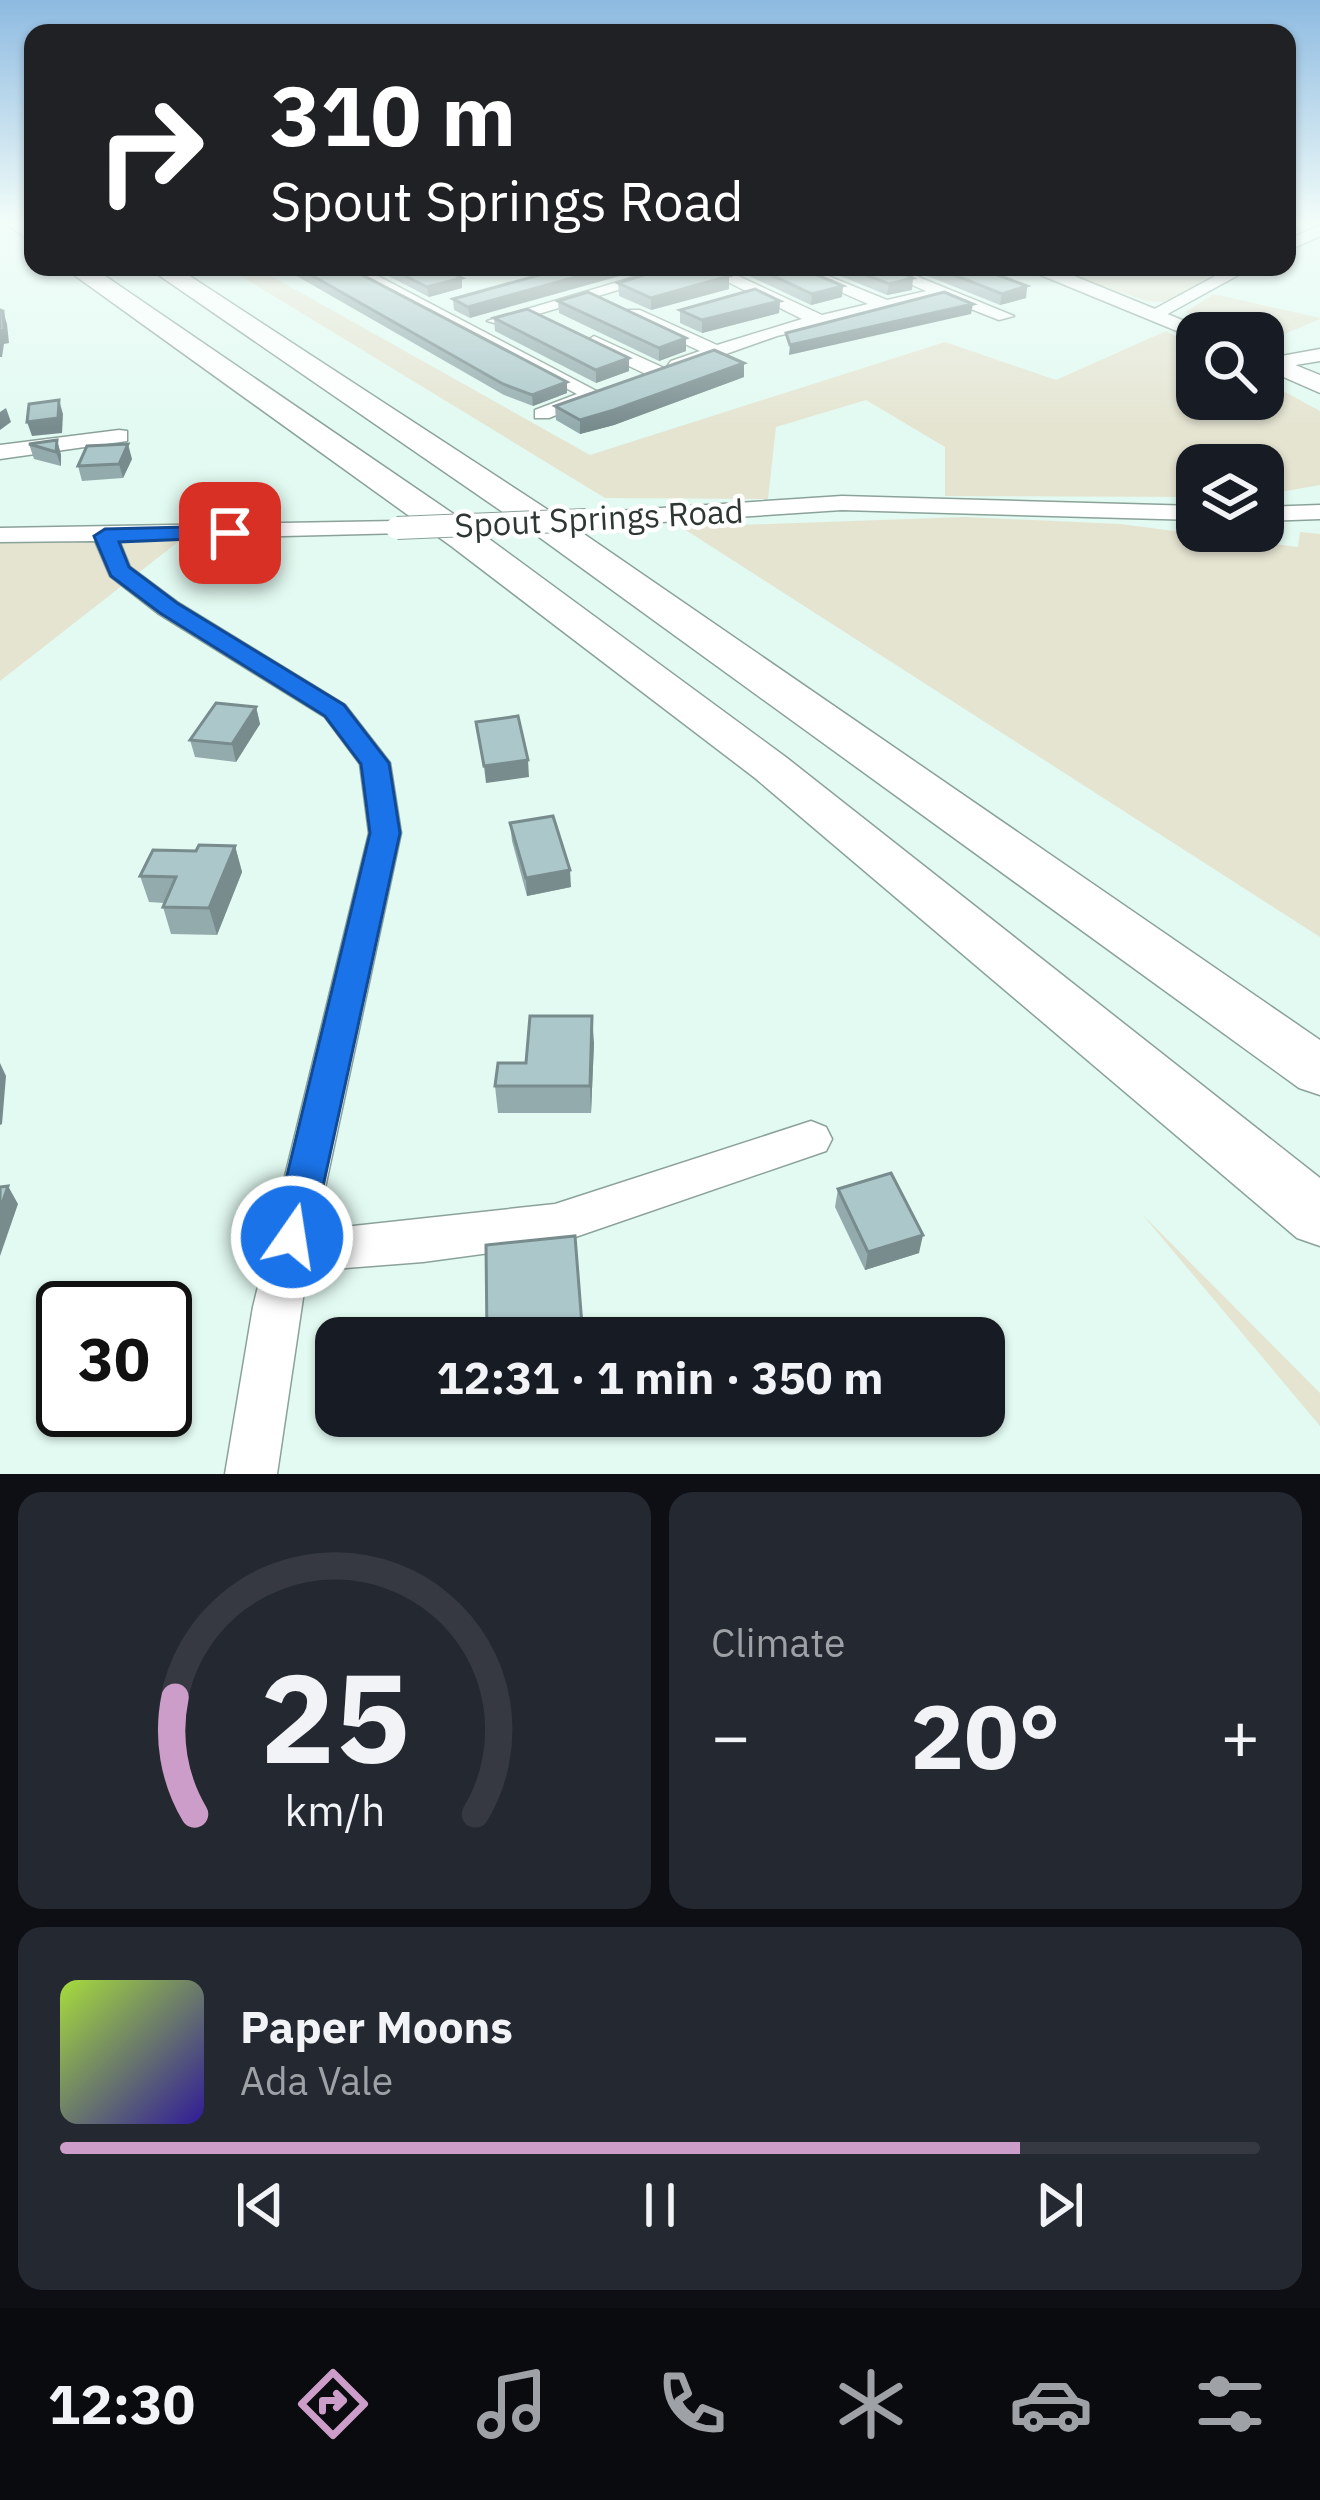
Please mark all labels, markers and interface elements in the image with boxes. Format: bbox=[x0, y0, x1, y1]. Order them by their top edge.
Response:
text: 310 m bbox=[270, 60, 516, 169]
icon: right bbox=[72, 72, 228, 228]
text: Spout Springs Road bbox=[270, 166, 744, 236]
map controls bbox=[1176, 312, 1284, 552]
button: search bbox=[1176, 312, 1284, 420]
button: layers bbox=[1176, 444, 1284, 552]
pin bbox=[179, 482, 281, 584]
street label: Spout Springs Road bbox=[453, 488, 745, 547]
icon: arrive bbox=[197, 500, 263, 566]
position arrow bbox=[229, 1174, 355, 1300]
speed limit sign: 30 bbox=[36, 1281, 192, 1437]
text: 12:31 · 1 min · 350 m bbox=[437, 1348, 883, 1406]
text: Climate bbox=[711, 1617, 845, 1668]
text: 25 bbox=[260, 1635, 409, 1797]
text: 20° bbox=[910, 1677, 1061, 1794]
text: − bbox=[711, 1692, 751, 1778]
text: + bbox=[1220, 1692, 1260, 1778]
text: km/h bbox=[284, 1781, 385, 1837]
text: Paper Moons bbox=[240, 1997, 513, 2055]
text: Ada Vale bbox=[240, 2055, 393, 2106]
icon: previous bbox=[227, 2172, 293, 2238]
icon: pause bbox=[627, 2172, 693, 2238]
icon: next bbox=[1027, 2172, 1093, 2238]
icon: directions bbox=[291, 2362, 375, 2446]
icon: music bbox=[470, 2362, 554, 2446]
icon: phone bbox=[650, 2362, 734, 2446]
icon: climate bbox=[829, 2362, 913, 2446]
icon: car bbox=[1009, 2362, 1093, 2446]
icon: filters bbox=[1188, 2362, 1272, 2446]
text: 12:30 bbox=[48, 2369, 195, 2439]

